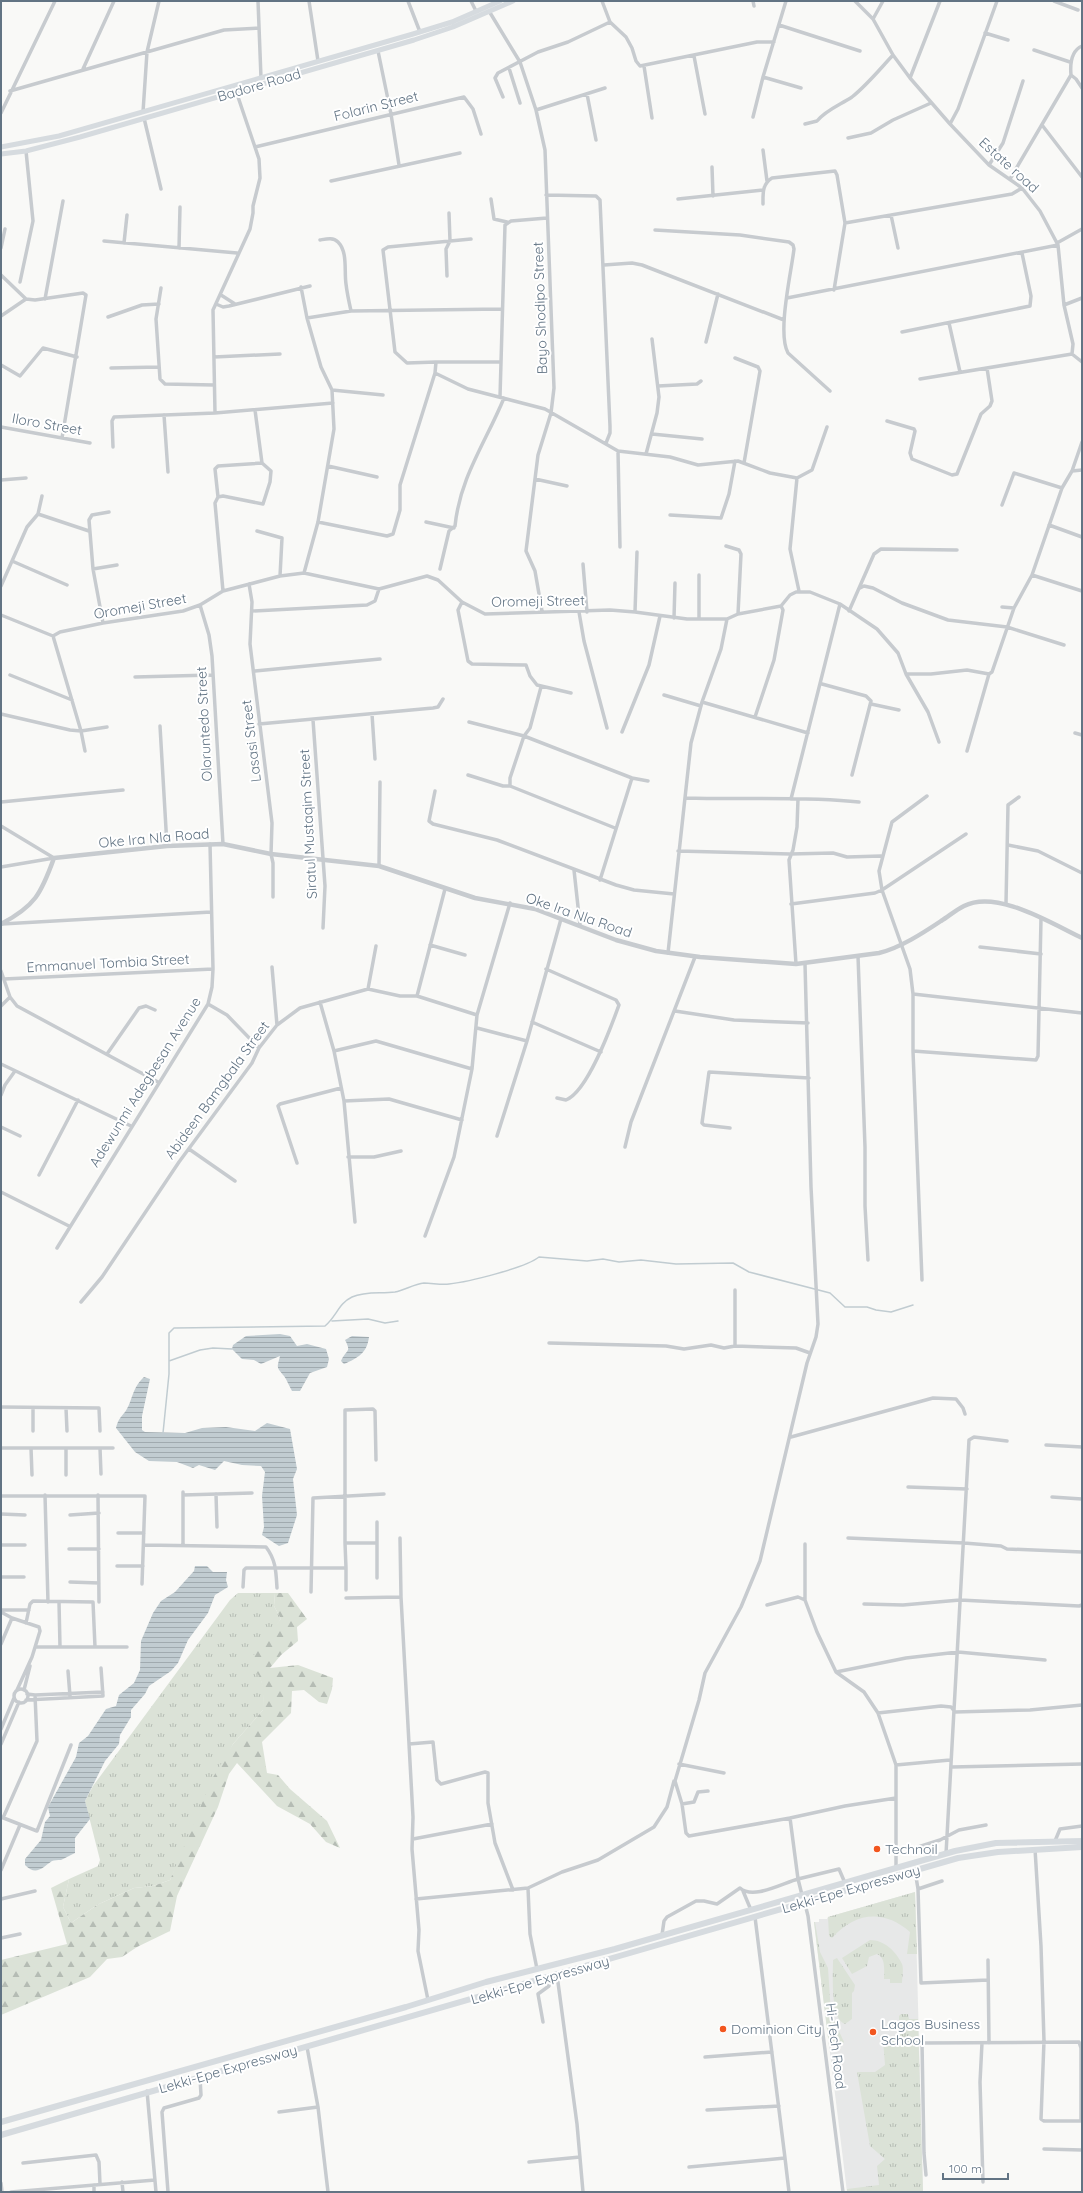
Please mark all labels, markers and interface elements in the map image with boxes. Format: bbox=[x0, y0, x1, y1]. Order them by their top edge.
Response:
street label: Badore Road bbox=[215, 64, 303, 106]
street label: Folarin Street bbox=[332, 87, 420, 125]
street label: Estate road bbox=[975, 133, 1043, 197]
street label: Bayo Shodipo Street bbox=[529, 241, 551, 375]
street label: Iloro Street bbox=[11, 409, 84, 439]
street label: Oromeji Street bbox=[92, 589, 188, 623]
street label: Oromeji Street bbox=[491, 591, 585, 611]
street label: Oloruntedo Street bbox=[192, 666, 216, 782]
street label: Lasasi Street bbox=[237, 699, 265, 783]
street label: Siratul Mustaqim Street bbox=[295, 748, 321, 899]
street label: Oke Ira Nla Road bbox=[98, 824, 210, 852]
street label: Oke Ira Nla Road bbox=[524, 888, 634, 942]
street label: Emmanuel Tombia Street bbox=[26, 950, 190, 976]
street label: Adewunmi Adegbesan Avenue bbox=[85, 994, 205, 1170]
street label: Abideen Bamgbala Street bbox=[161, 1017, 273, 1163]
place label: Technoil bbox=[885, 1840, 938, 1858]
marker: Technoil bbox=[872, 1844, 882, 1854]
street label: Lekki-Epe Expressway bbox=[780, 1861, 922, 1917]
street label: Lekki-Epe Expressway bbox=[469, 1952, 611, 2008]
street label: Hi-Tech Road bbox=[822, 2002, 850, 2090]
place label: Lagos Business School bbox=[881, 2015, 980, 2049]
place label: Dominion City bbox=[731, 2020, 822, 2038]
marker: Dominion City bbox=[718, 2024, 728, 2034]
marker: Lagos Business School bbox=[868, 2027, 878, 2037]
street label: Lekki-Epe Expressway bbox=[157, 2041, 299, 2097]
scale bar bbox=[943, 2155, 1008, 2181]
text: 100 m bbox=[949, 2161, 982, 2176]

